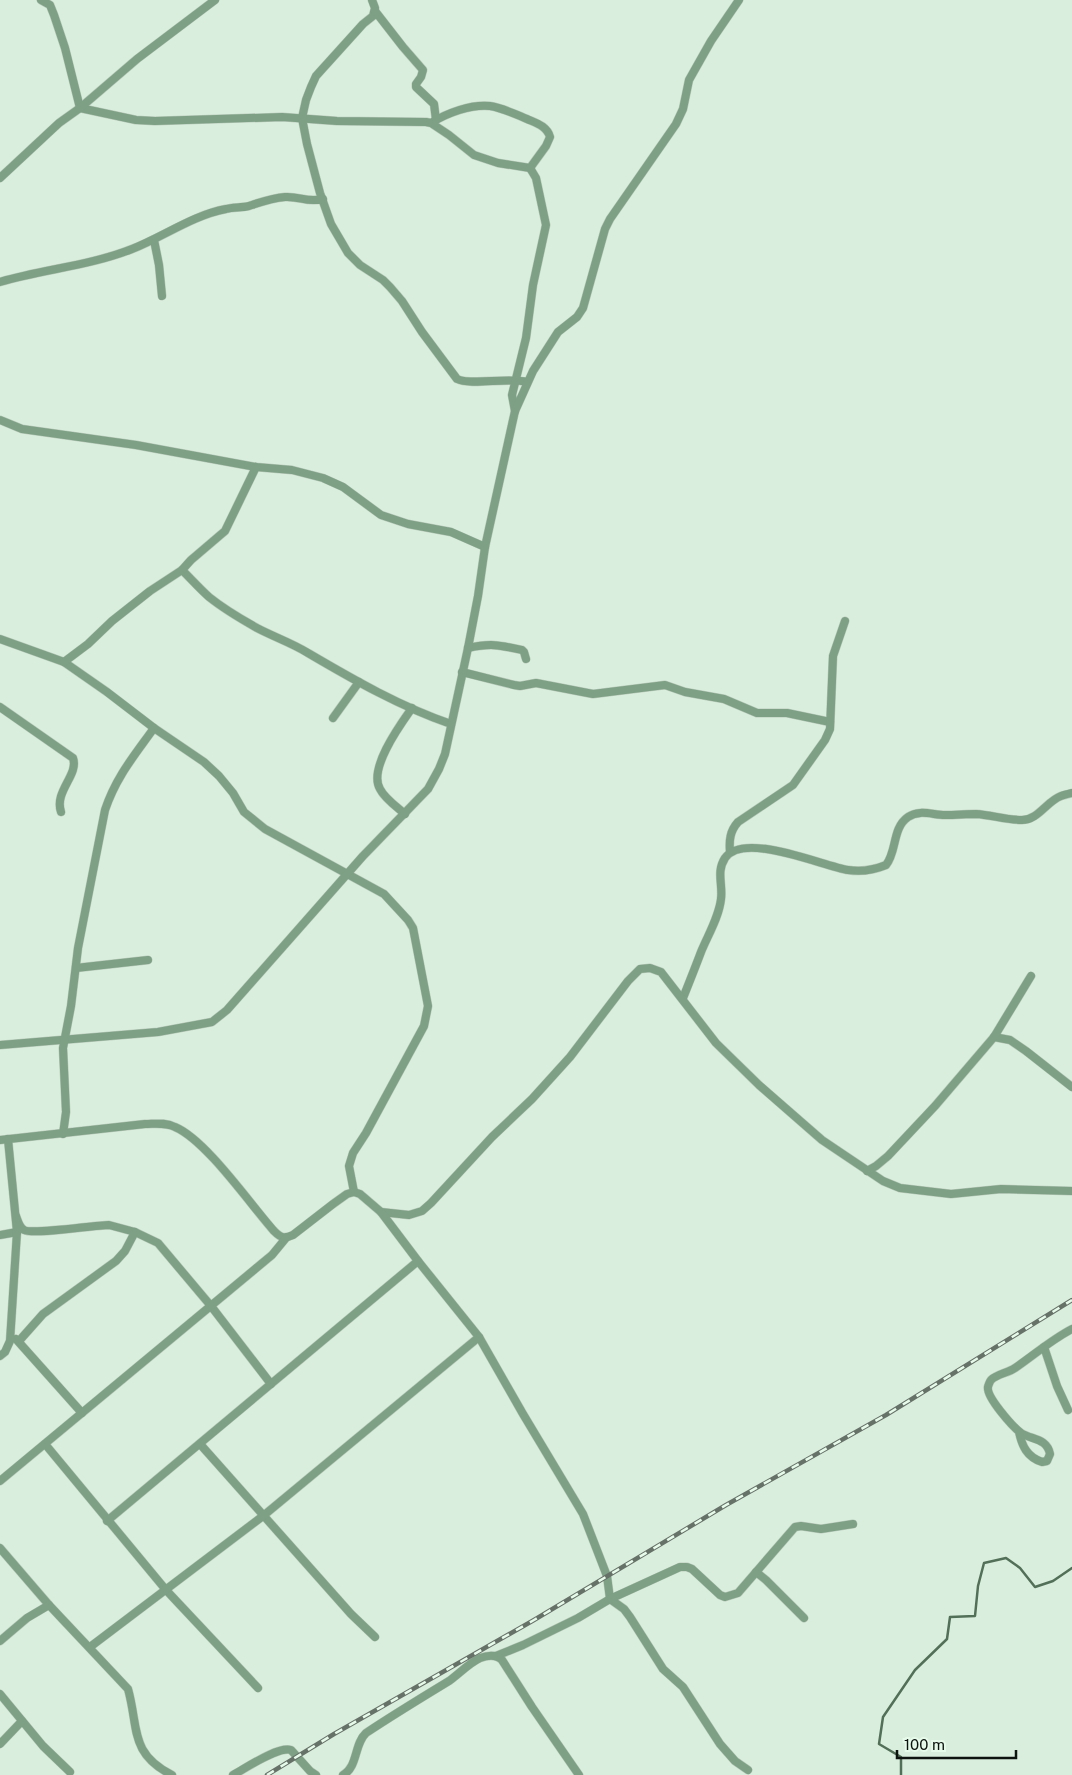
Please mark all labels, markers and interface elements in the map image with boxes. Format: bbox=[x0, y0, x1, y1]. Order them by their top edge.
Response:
scale bar bbox=[897, 1728, 1016, 1760]
text: 100 m bbox=[904, 1736, 945, 1753]

